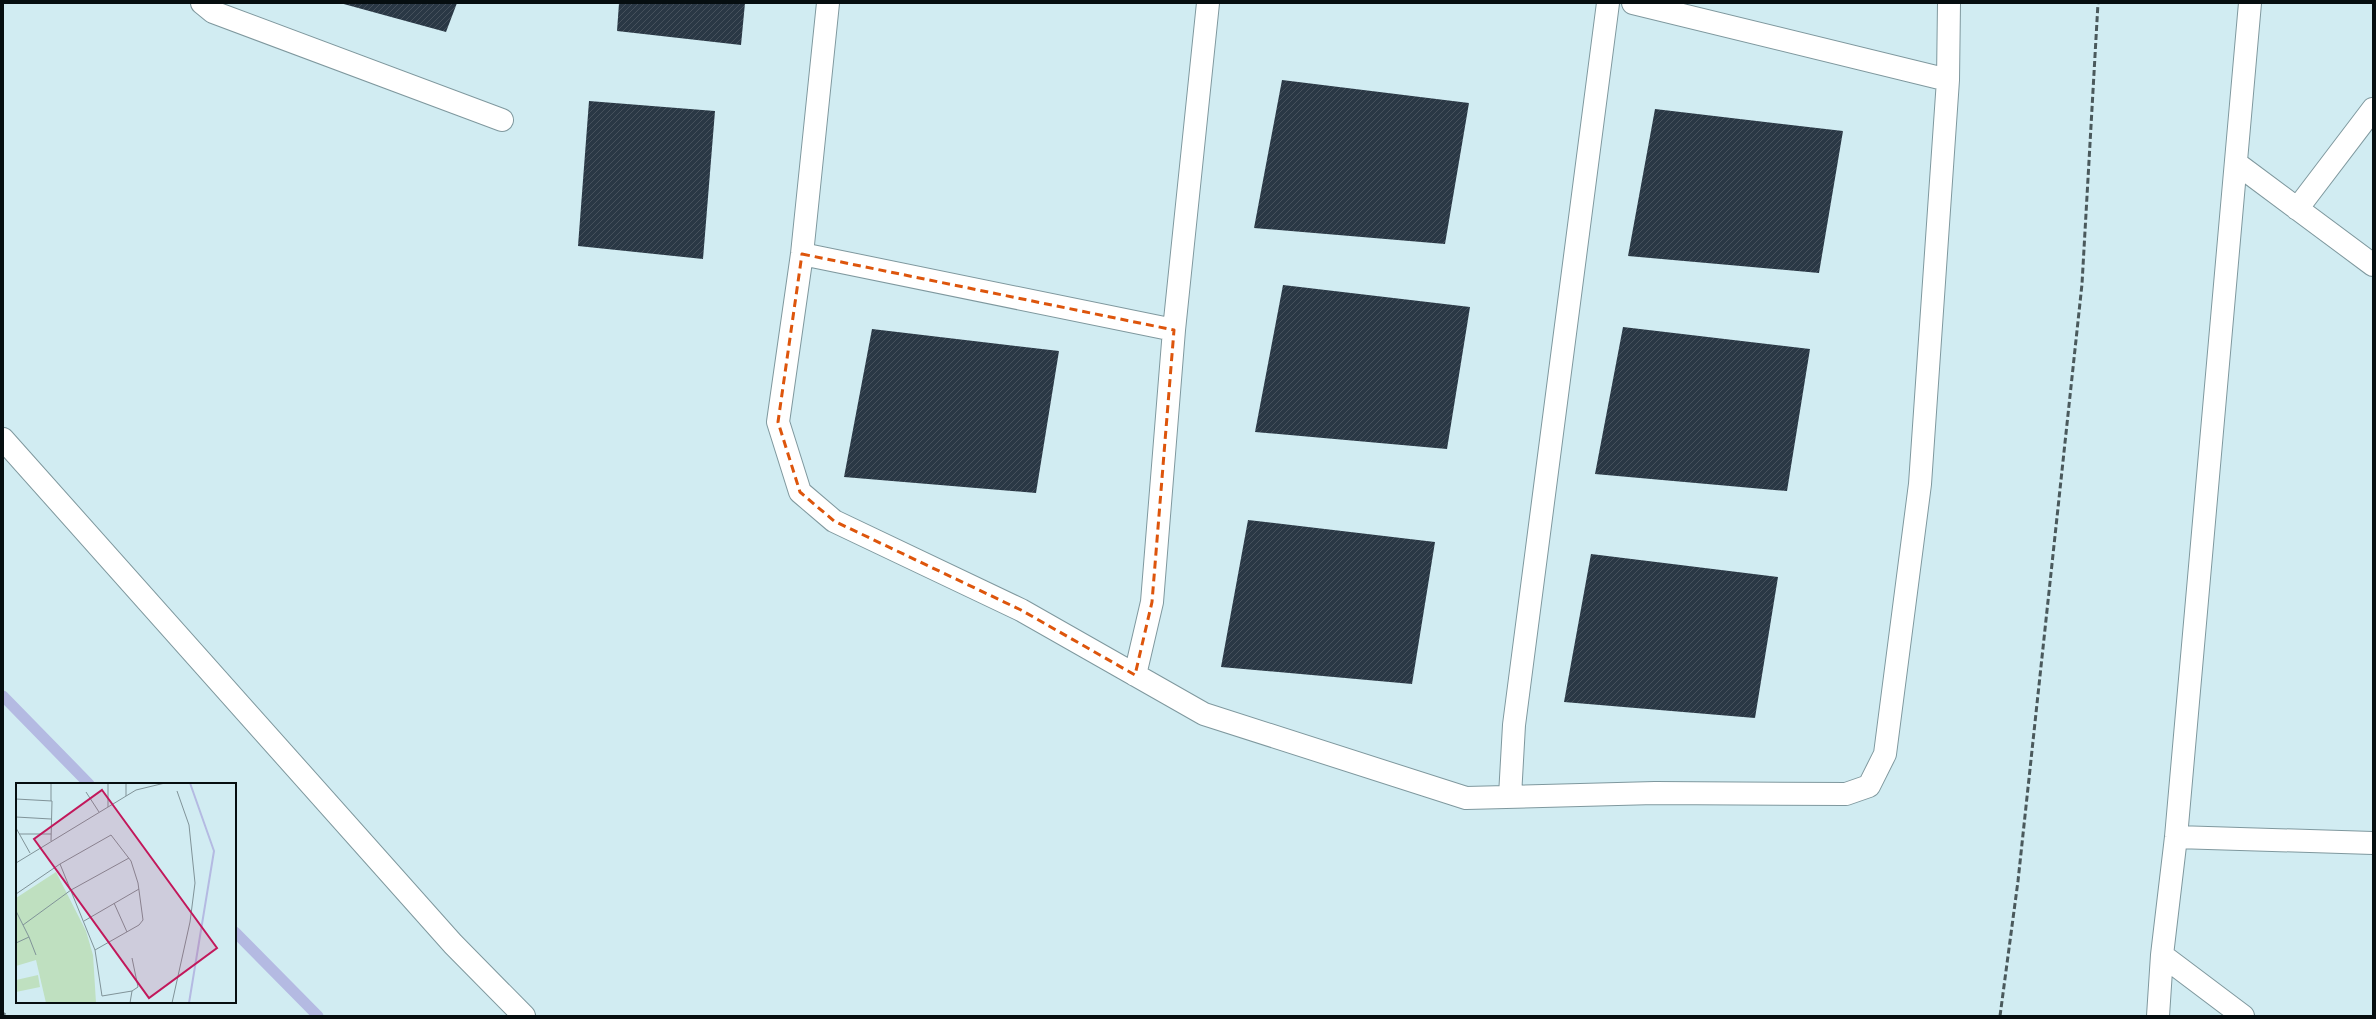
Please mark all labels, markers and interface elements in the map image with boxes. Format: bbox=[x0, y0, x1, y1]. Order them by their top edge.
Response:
inset map bbox=[16, 783, 236, 1003]

